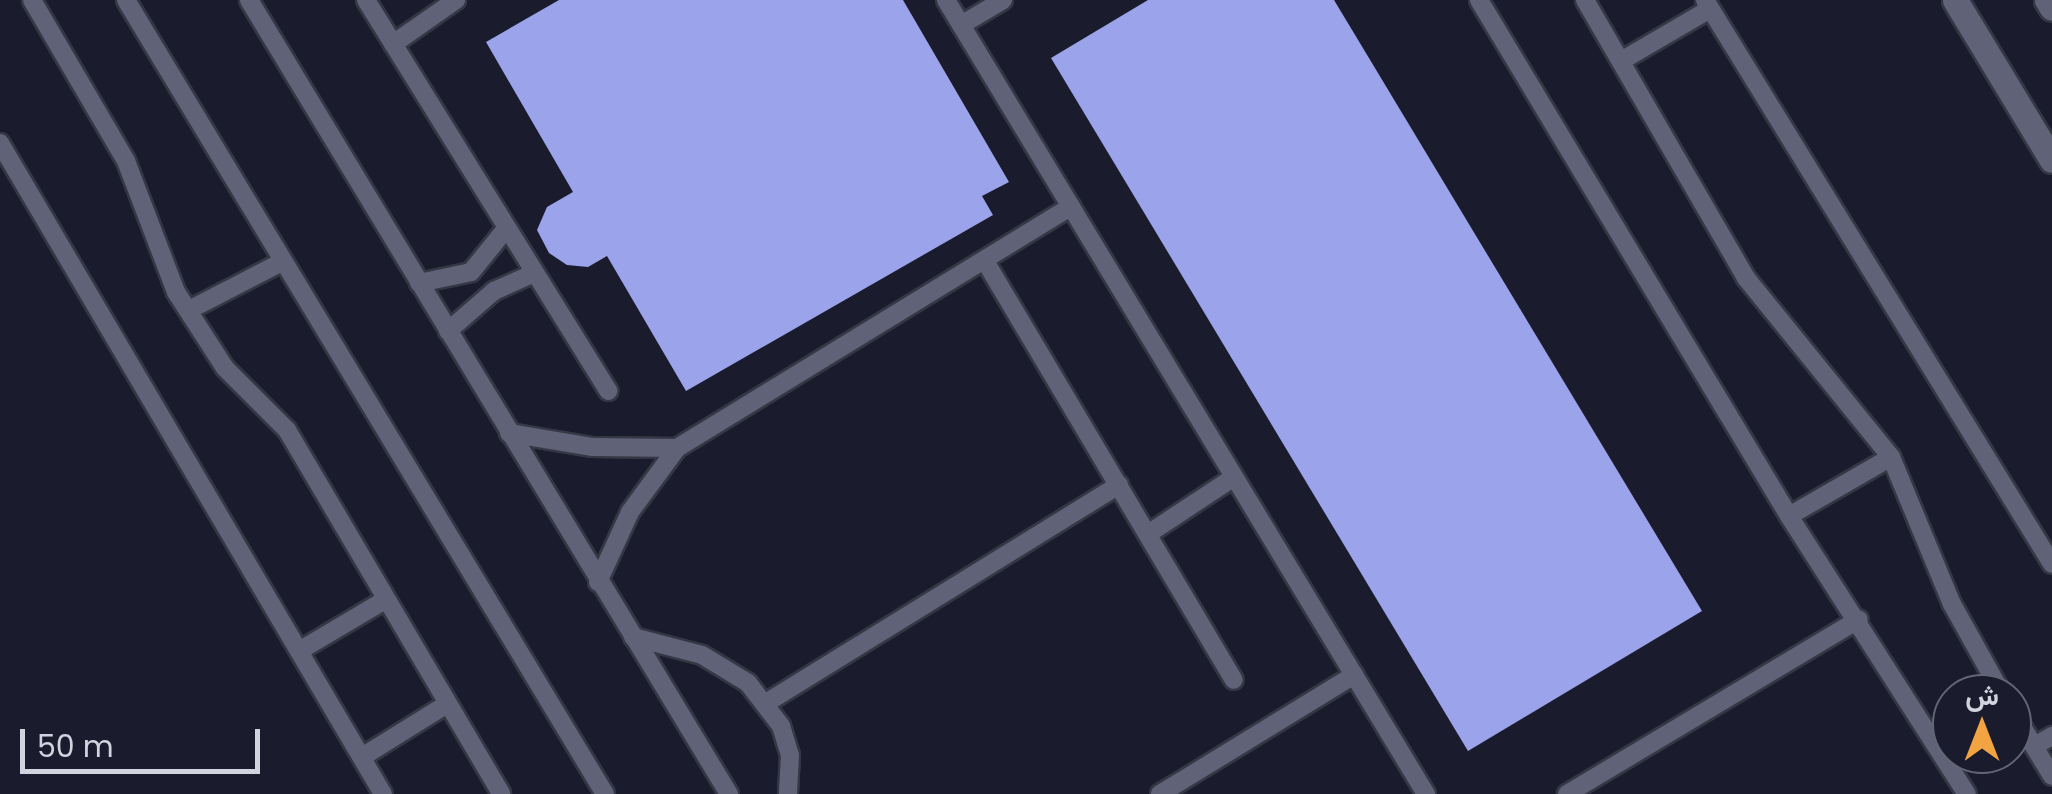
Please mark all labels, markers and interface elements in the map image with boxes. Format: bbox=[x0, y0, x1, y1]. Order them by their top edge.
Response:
north arrow bbox=[1932, 674, 2032, 774]
text: ش bbox=[1965, 676, 1999, 715]
scale bar bbox=[25, 709, 265, 771]
text: 50 m bbox=[37, 725, 114, 768]

